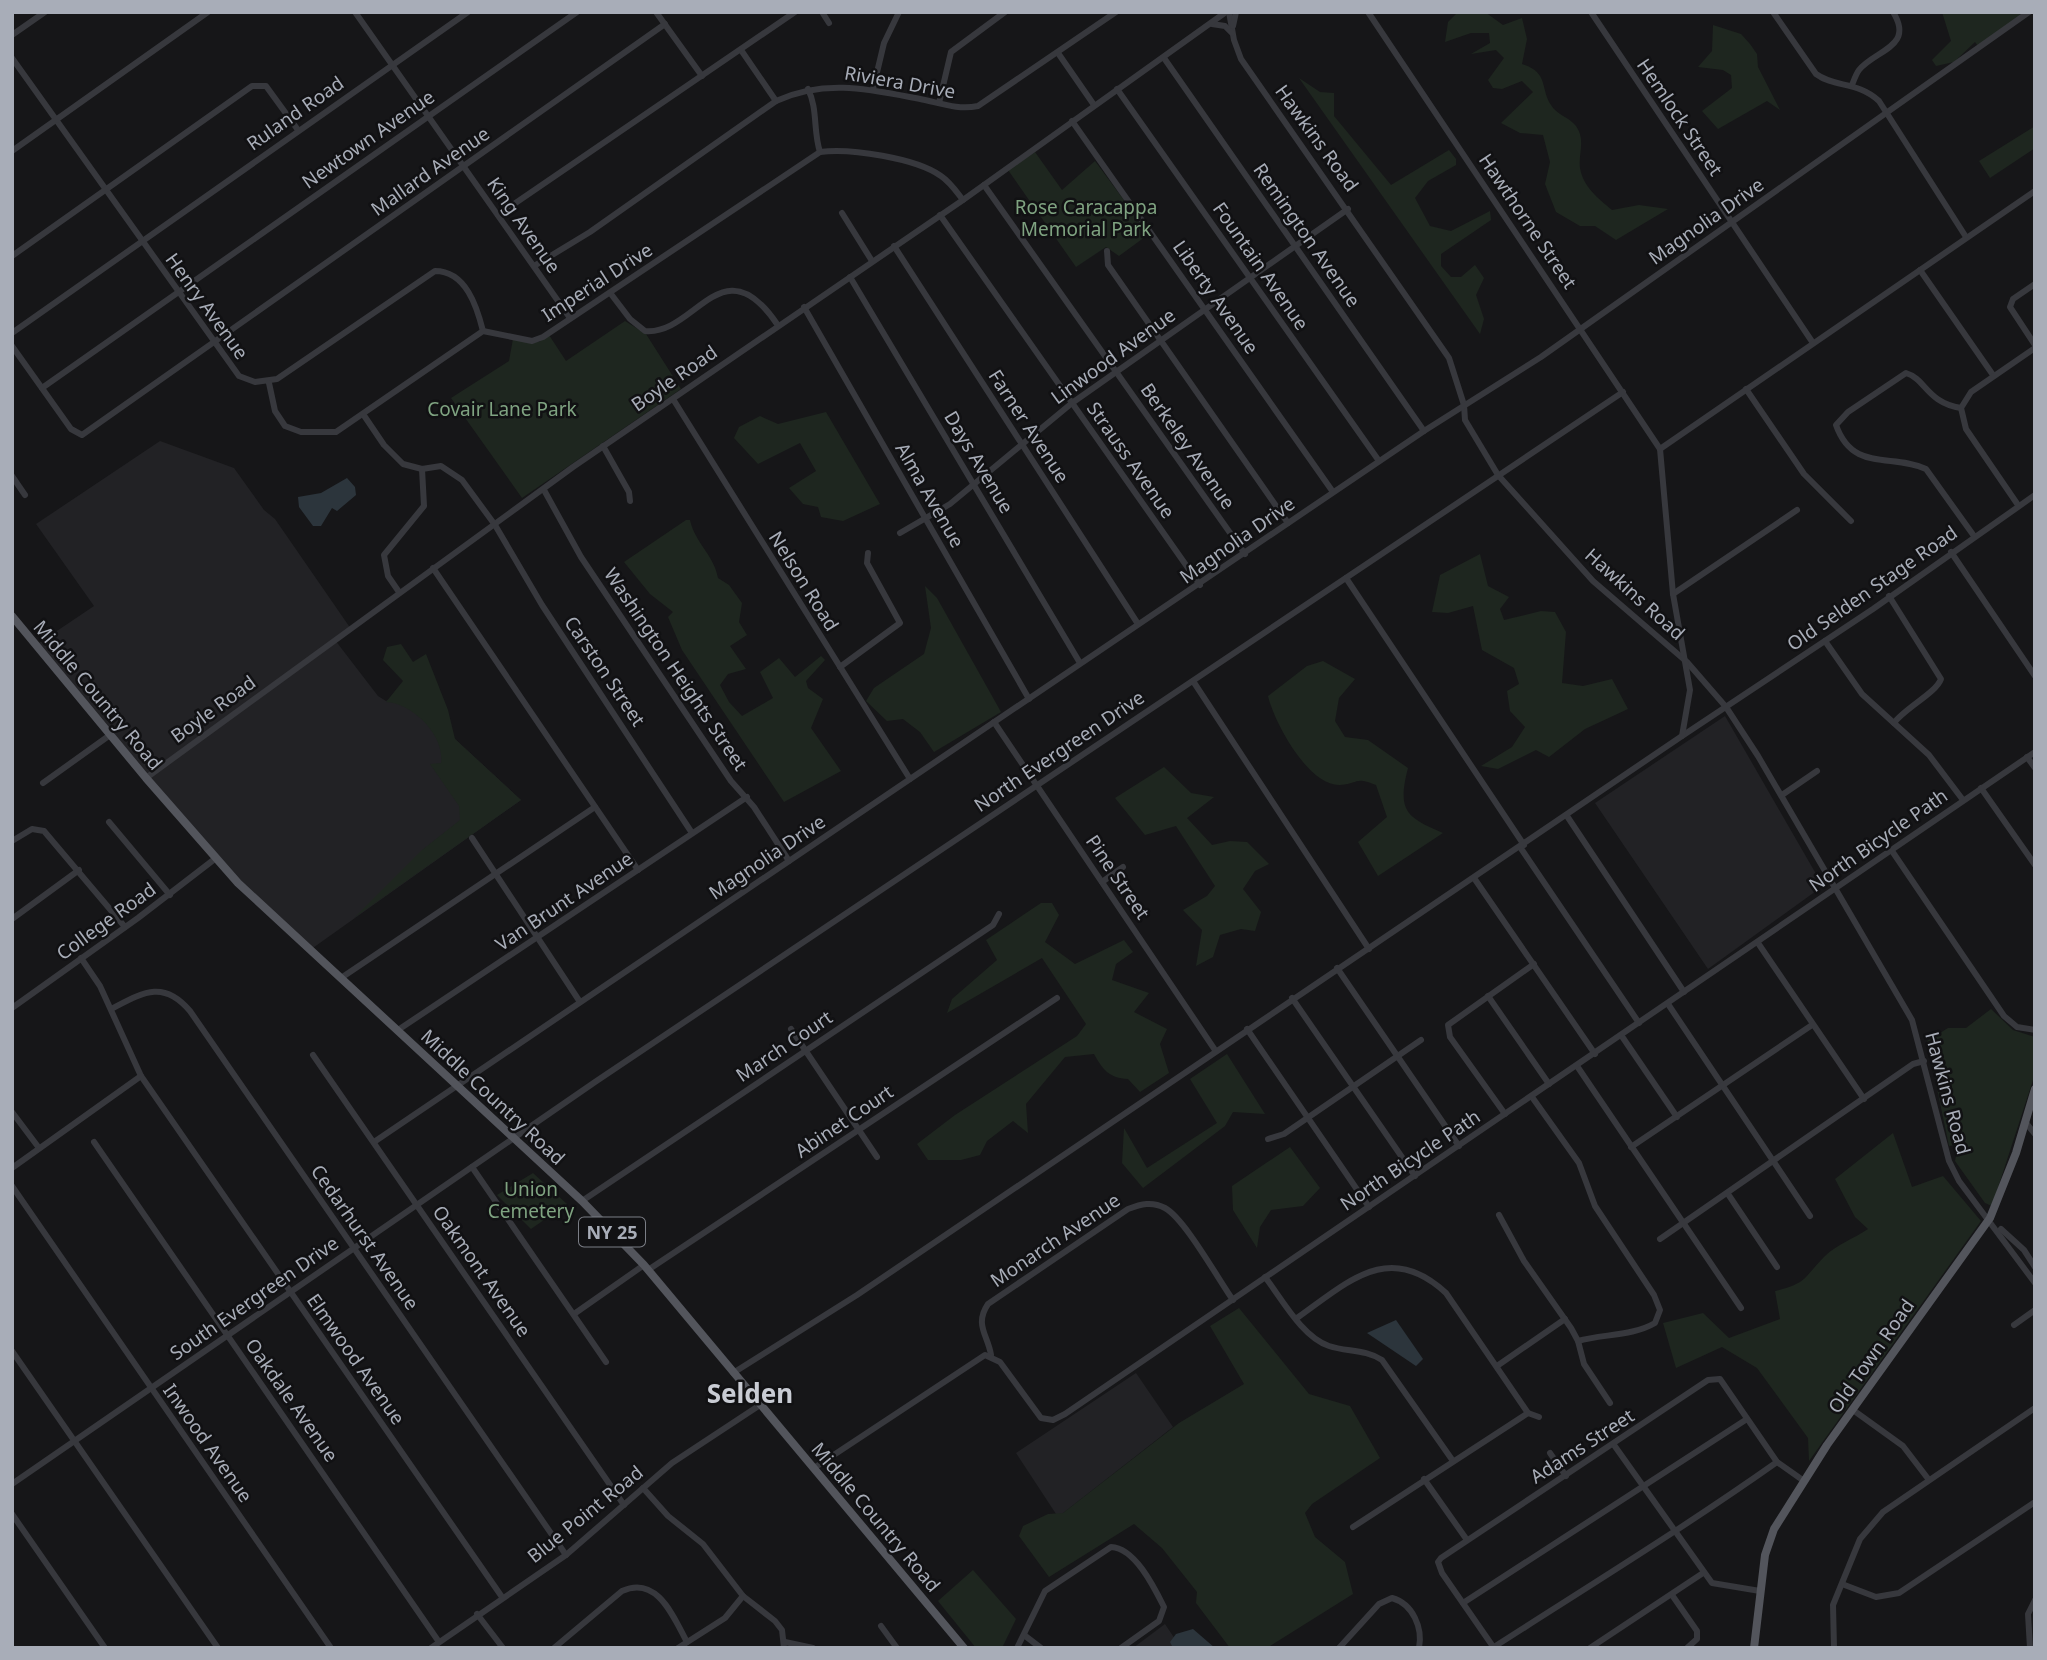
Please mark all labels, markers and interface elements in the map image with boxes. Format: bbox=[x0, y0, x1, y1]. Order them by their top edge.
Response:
street label: Hemlock Street bbox=[1631, 53, 1729, 181]
street label: Riviera Drive bbox=[843, 59, 957, 105]
street label: Ruland Road bbox=[241, 70, 349, 156]
street label: Hawkins Road bbox=[1269, 79, 1365, 197]
street label: Newtown Avenue bbox=[297, 84, 439, 194]
street label: Mallard Avenue bbox=[366, 120, 494, 222]
street label: Hawthorne Street bbox=[1473, 148, 1583, 294]
street label: Remington Avenue bbox=[1247, 158, 1367, 312]
street label: King Avenue bbox=[481, 172, 567, 278]
street label: Magnolia Drive bbox=[1643, 172, 1769, 270]
park label: Rose Caracappa Memorial Park bbox=[1015, 194, 1157, 242]
street label: Fountain Avenue bbox=[1207, 197, 1315, 335]
street label: Liberty Avenue bbox=[1167, 235, 1265, 359]
street label: Imperial Drive bbox=[537, 237, 657, 327]
street label: Henry Avenue bbox=[160, 247, 254, 365]
street label: Linwood Avenue bbox=[1046, 302, 1180, 410]
street label: Boyle Road bbox=[626, 339, 722, 417]
street label: Farner Avenue bbox=[983, 364, 1075, 488]
street label: Berkeley Avenue bbox=[1135, 378, 1241, 514]
park label: Covair Lane Park bbox=[427, 396, 577, 422]
street label: Strauss Avenue bbox=[1081, 396, 1181, 524]
street label: Days Avenue bbox=[938, 406, 1020, 518]
street label: Alma Avenue bbox=[889, 438, 971, 552]
street label: Magnolia Drive bbox=[1174, 491, 1300, 589]
street label: Old Selden Stage Road bbox=[1782, 519, 1962, 657]
street label: Nelson Road bbox=[763, 526, 845, 636]
street label: Hawkins Road bbox=[1579, 542, 1691, 646]
street label: Washington Heights Street bbox=[598, 563, 754, 776]
street label: Carston Street bbox=[559, 611, 652, 731]
street label: Middle Country Road bbox=[28, 615, 168, 775]
street label: Boyle Road bbox=[165, 669, 261, 749]
street label: North Evergreen Drive bbox=[969, 684, 1149, 818]
street label: North Bicycle Path bbox=[1803, 782, 1953, 898]
street label: Magnolia Drive bbox=[704, 808, 830, 906]
street label: Pine Street bbox=[1080, 830, 1156, 925]
street label: Van Brunt Avenue bbox=[490, 845, 638, 957]
street label: College Road bbox=[51, 876, 161, 966]
street label: March Court bbox=[731, 1004, 837, 1088]
street label: Middle Country Road bbox=[415, 1023, 571, 1171]
street label: Hawkins Road bbox=[1919, 1029, 1977, 1157]
street label: Abinet Court bbox=[790, 1079, 898, 1163]
street label: North Bicycle Path bbox=[1335, 1103, 1485, 1217]
street label: Cedarhurst Avenue bbox=[305, 1159, 425, 1315]
park label: Union Cemetery bbox=[488, 1176, 574, 1224]
street label: Monarch Avenue bbox=[985, 1187, 1125, 1293]
street label: Oakmont Avenue bbox=[427, 1200, 537, 1342]
road number: NY 25 bbox=[579, 1218, 645, 1246]
street label: South Evergreen Drive bbox=[165, 1230, 343, 1366]
street label: Elmwood Avenue bbox=[301, 1288, 411, 1430]
street label: Old Town Road bbox=[1822, 1294, 1920, 1418]
street label: Oakdale Avenue bbox=[240, 1333, 344, 1467]
district label: Selden bbox=[707, 1375, 793, 1411]
street label: Inwood Avenue bbox=[157, 1378, 259, 1508]
street label: Adams Street bbox=[1525, 1403, 1639, 1489]
street label: Middle Country Road bbox=[806, 1437, 946, 1597]
street label: Blue Point Road bbox=[522, 1459, 648, 1569]

